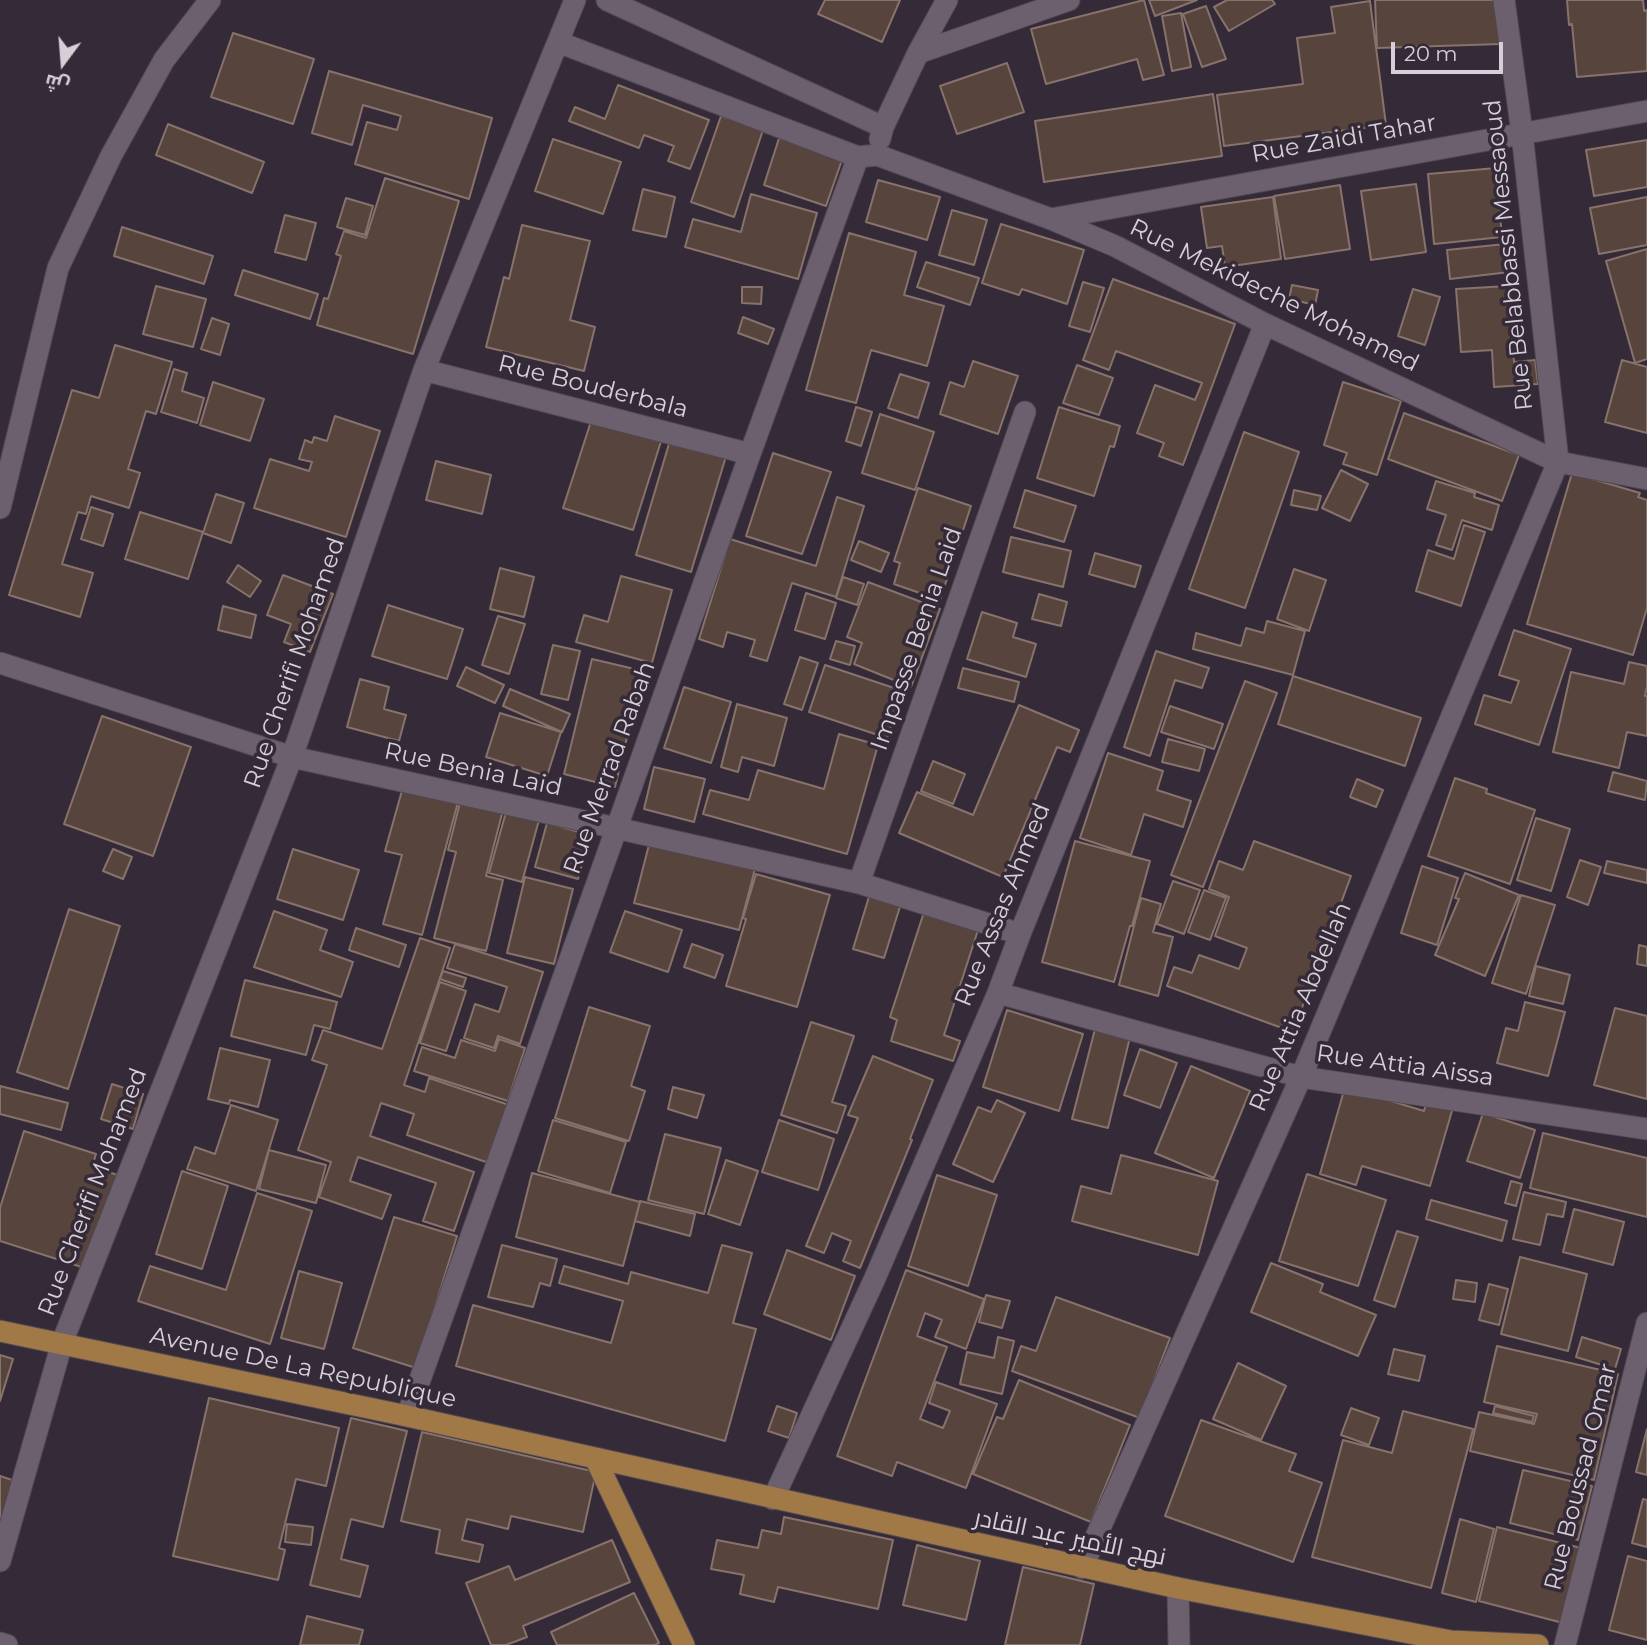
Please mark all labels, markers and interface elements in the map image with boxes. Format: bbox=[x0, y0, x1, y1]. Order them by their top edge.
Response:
north arrow bbox=[28, 28, 98, 98]
scale bar bbox=[1395, 28, 1507, 72]
text: 20 m bbox=[1404, 41, 1458, 66]
text: ش bbox=[42, 69, 72, 98]
street label: Rue Belabbassi Messaoud bbox=[1478, 98, 1540, 412]
street label: Rue Zaidi Tahar bbox=[1250, 109, 1438, 169]
street label: Rue Mekideche Mohamed bbox=[1125, 213, 1423, 379]
street label: Rue Bouderbala bbox=[495, 349, 691, 425]
street label: Impasse Benia Laid bbox=[865, 524, 969, 754]
street label: Rue Cherifi Mohamed bbox=[239, 534, 351, 792]
street label: Rue Merrad Rabah bbox=[558, 658, 662, 878]
street label: Rue Benia Laid bbox=[381, 737, 565, 803]
street label: Rue Assas Ahmed bbox=[949, 799, 1057, 1011]
street label: Rue Attia Abdellah bbox=[1244, 898, 1358, 1116]
street label: Rue Attia Aissa bbox=[1315, 1039, 1495, 1093]
street label: Rue Cherifi Mohamed bbox=[32, 1064, 154, 1320]
street label: Avenue De La Republique bbox=[147, 1321, 459, 1415]
street label: Rue Boussad Omar bbox=[1539, 1360, 1623, 1594]
street label: نهج الأمير عبد القادر bbox=[972, 1504, 1168, 1572]

